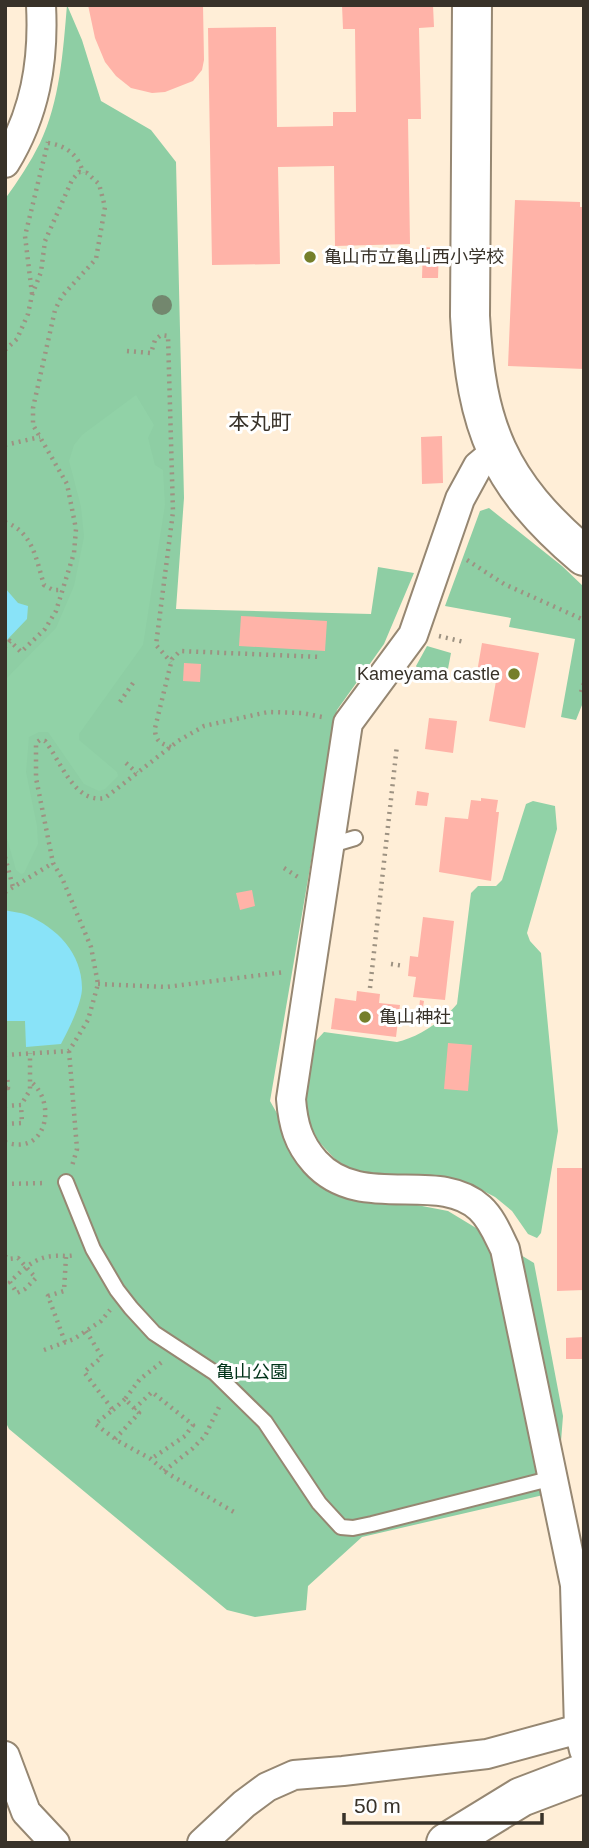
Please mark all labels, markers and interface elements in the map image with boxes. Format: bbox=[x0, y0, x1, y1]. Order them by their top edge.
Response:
place label: 亀山市立亀山西小学校 bbox=[324, 247, 504, 267]
marker: 亀山市立亀山西小学校 bbox=[302, 249, 318, 265]
district label: 本丸町 bbox=[229, 410, 292, 433]
place label: Kameyama castle bbox=[357, 664, 500, 684]
marker: Kameyama castle bbox=[506, 666, 522, 682]
place label: 亀山神社 bbox=[379, 1007, 451, 1027]
marker: 亀山神社 bbox=[357, 1009, 373, 1025]
park label: 亀山公園 bbox=[216, 1362, 288, 1382]
scale bar bbox=[344, 1782, 542, 1826]
text: 50 m bbox=[354, 1794, 401, 1817]

